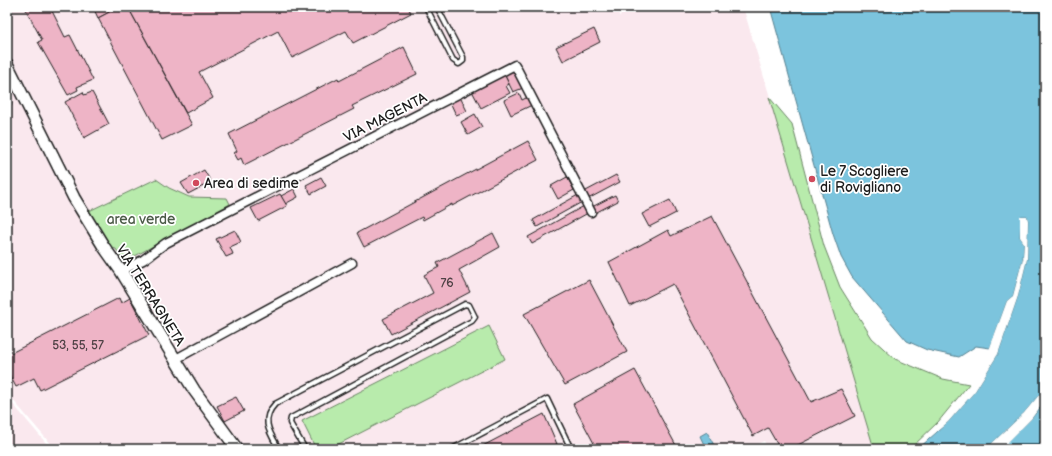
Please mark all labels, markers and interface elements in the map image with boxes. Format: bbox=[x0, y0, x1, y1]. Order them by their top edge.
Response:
street label: VIA MAGENTA bbox=[341, 89, 430, 146]
place label: Le 7 Scogliere di Rovigliano bbox=[820, 163, 909, 196]
marker: Le 7 Scogliere di Rovigliano bbox=[807, 174, 817, 184]
place label: Area di sedime bbox=[204, 175, 299, 192]
marker: Area di sedime bbox=[191, 178, 201, 188]
park label: area verde bbox=[107, 211, 175, 228]
street label: VIA TERRAGNETA bbox=[113, 241, 189, 350]
house number: 76 bbox=[440, 276, 454, 291]
house number: 53, 55, 57 bbox=[52, 338, 104, 353]

